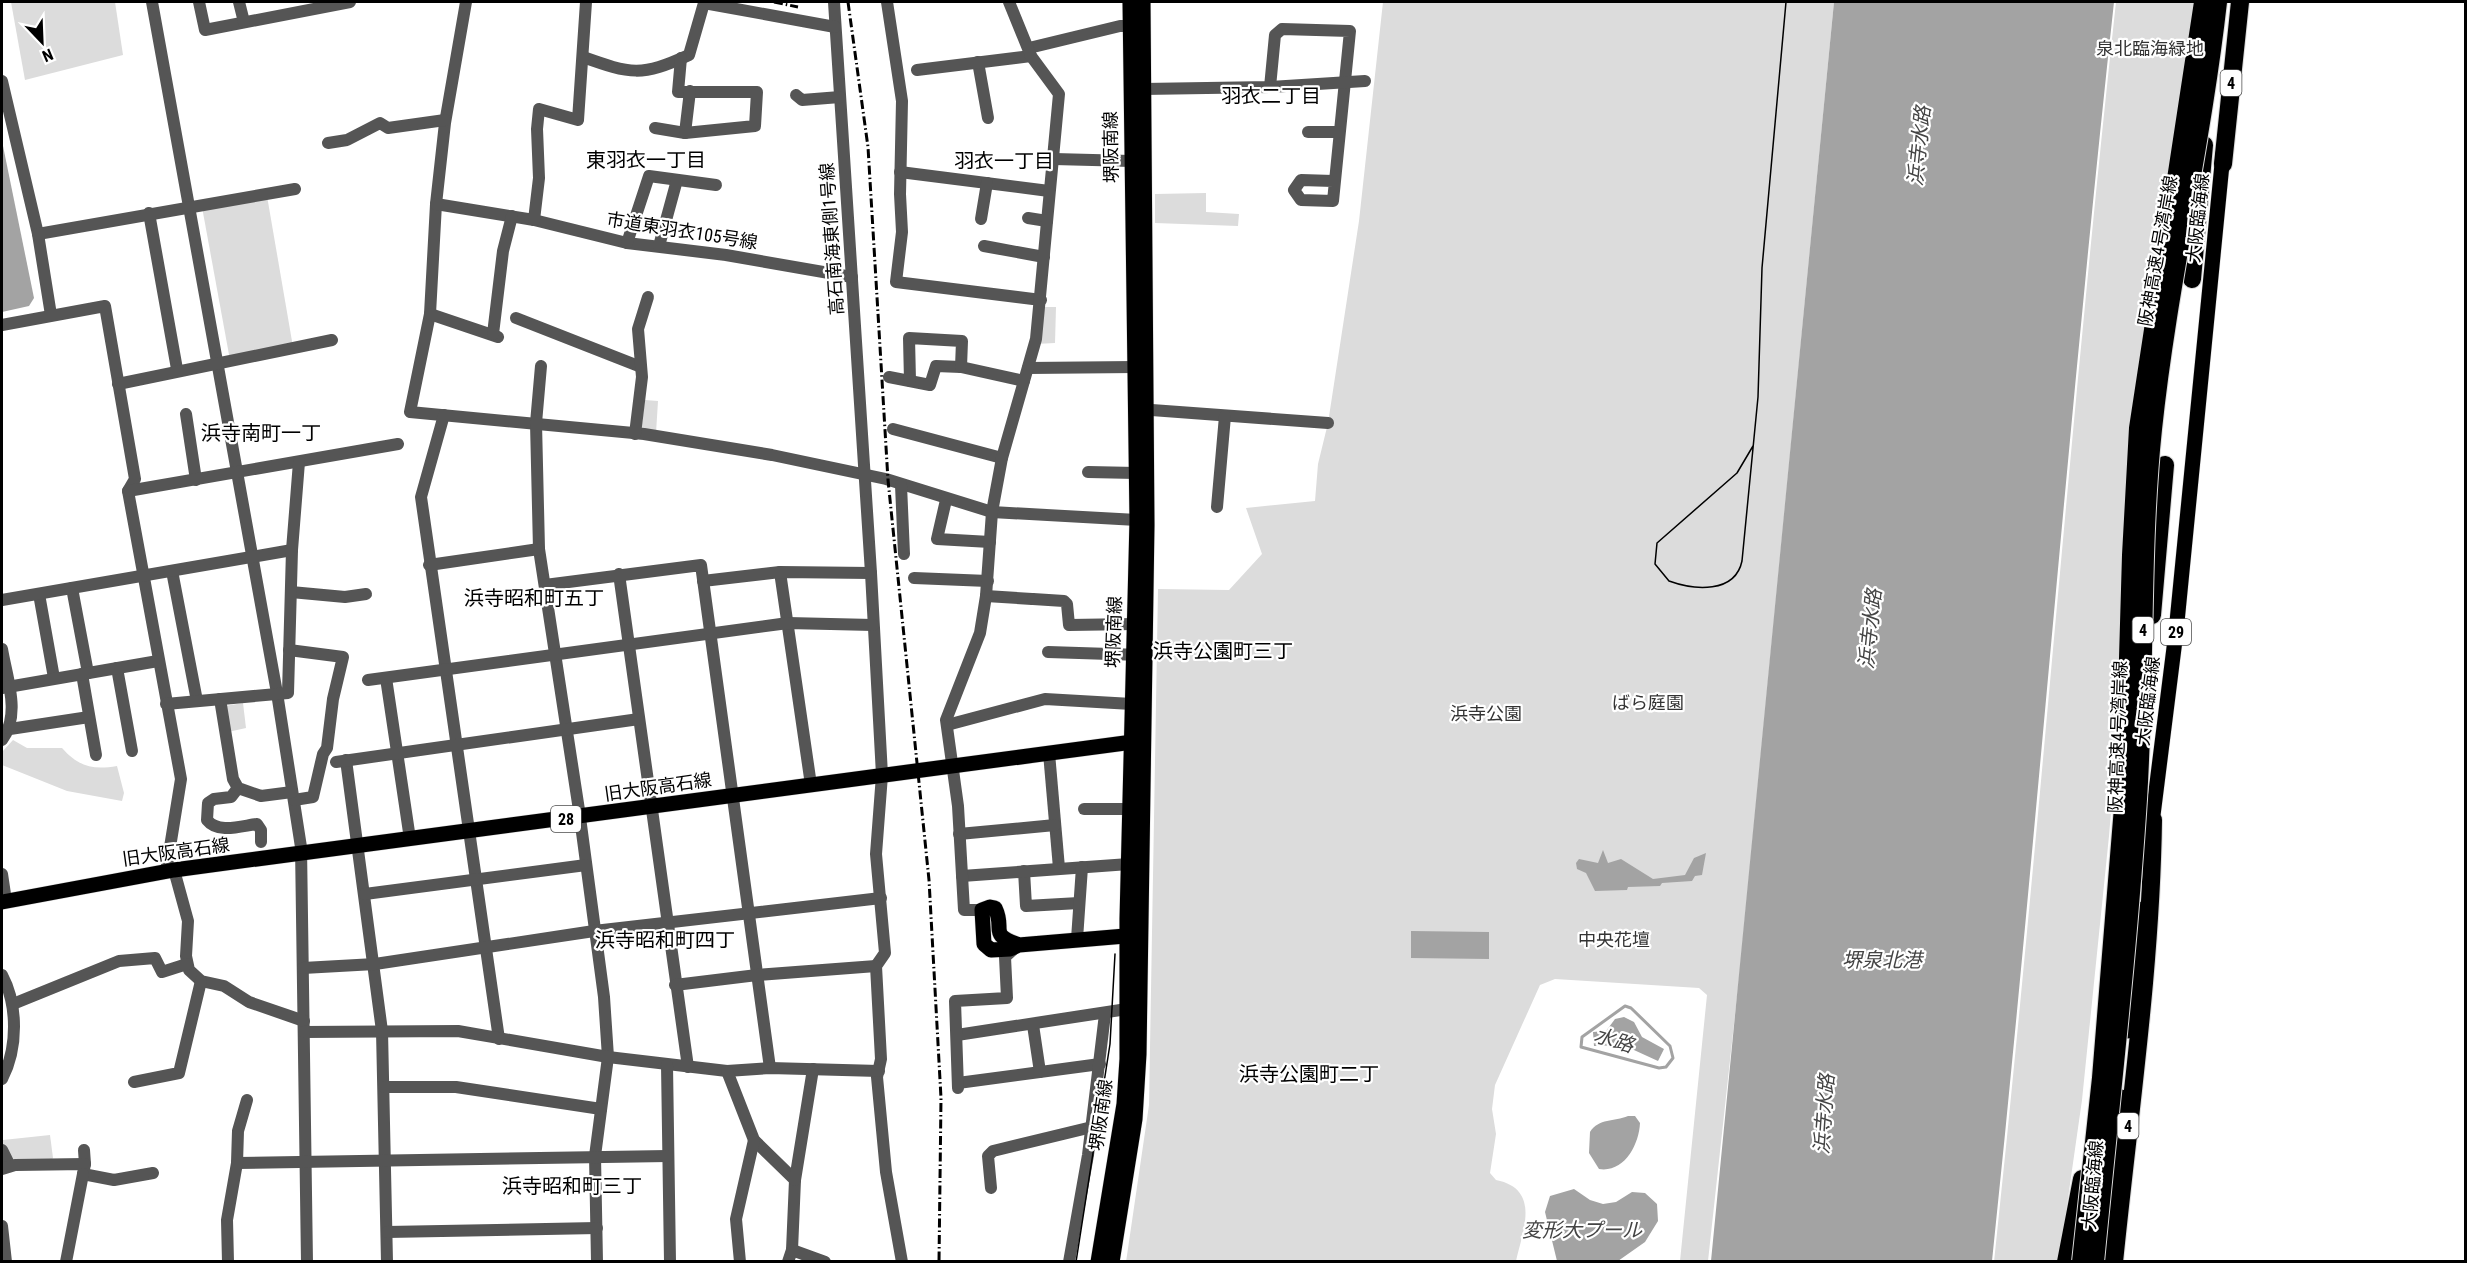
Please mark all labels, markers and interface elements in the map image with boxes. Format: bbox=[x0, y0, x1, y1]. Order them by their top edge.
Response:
north arrow bbox=[12, 12, 72, 72]
park label: 泉北臨海緑地 bbox=[2096, 38, 2204, 59]
text: N bbox=[39, 45, 56, 66]
road number: 4 bbox=[2220, 70, 2242, 96]
district label: 羽衣二丁目 bbox=[1221, 84, 1321, 108]
water label: 浜寺水路 bbox=[1903, 103, 1935, 187]
street label: 堺阪南線 bbox=[1099, 111, 1122, 183]
district label: 東羽衣一丁目 bbox=[586, 148, 706, 172]
district label: 羽衣一丁目 bbox=[954, 149, 1054, 173]
street label: 高石南海東側1号線 bbox=[816, 162, 847, 316]
street label: 大阪臨海線 bbox=[2182, 172, 2213, 264]
street label: 阪神高速4号湾岸線 bbox=[2134, 174, 2181, 328]
street label: 市道東羽衣105号線 bbox=[605, 208, 759, 253]
district label: 浜寺南町一丁 bbox=[201, 421, 321, 445]
district label: 浜寺昭和町五丁 bbox=[464, 586, 604, 610]
water label: 浜寺水路 bbox=[1854, 586, 1886, 670]
street label: 堺阪南線 bbox=[1102, 596, 1125, 668]
road number: 4 bbox=[2132, 617, 2154, 643]
road number: 29 bbox=[2161, 619, 2191, 645]
district label: 浜寺公園町三丁 bbox=[1153, 639, 1293, 663]
street label: 大阪臨海線 bbox=[2132, 655, 2163, 747]
street label: 阪神高速4号湾岸線 bbox=[2104, 660, 2131, 814]
park label: ばら庭園 bbox=[1612, 692, 1684, 713]
park label: 浜寺公園 bbox=[1450, 703, 1522, 724]
street label: 旧大阪高石線 bbox=[603, 769, 713, 804]
road number: 28 bbox=[551, 806, 581, 832]
street label: 旧大阪高石線 bbox=[121, 834, 231, 869]
district label: 浜寺昭和町四丁 bbox=[595, 928, 735, 952]
park label: 中央花壇 bbox=[1578, 929, 1650, 950]
water label: 堺泉北港 bbox=[1842, 948, 1925, 972]
water label: 水路 bbox=[1591, 1023, 1639, 1058]
district label: 浜寺公園町二丁 bbox=[1239, 1062, 1379, 1086]
water label: 浜寺水路 bbox=[1809, 1071, 1839, 1155]
street label: 堺阪南線 bbox=[1085, 1078, 1116, 1152]
road number: 4 bbox=[2118, 1113, 2138, 1139]
street label: 大阪臨海線 bbox=[2078, 1139, 2107, 1231]
district label: 浜寺昭和町三丁 bbox=[502, 1174, 642, 1198]
water label: 変形大プール bbox=[1522, 1218, 1643, 1242]

